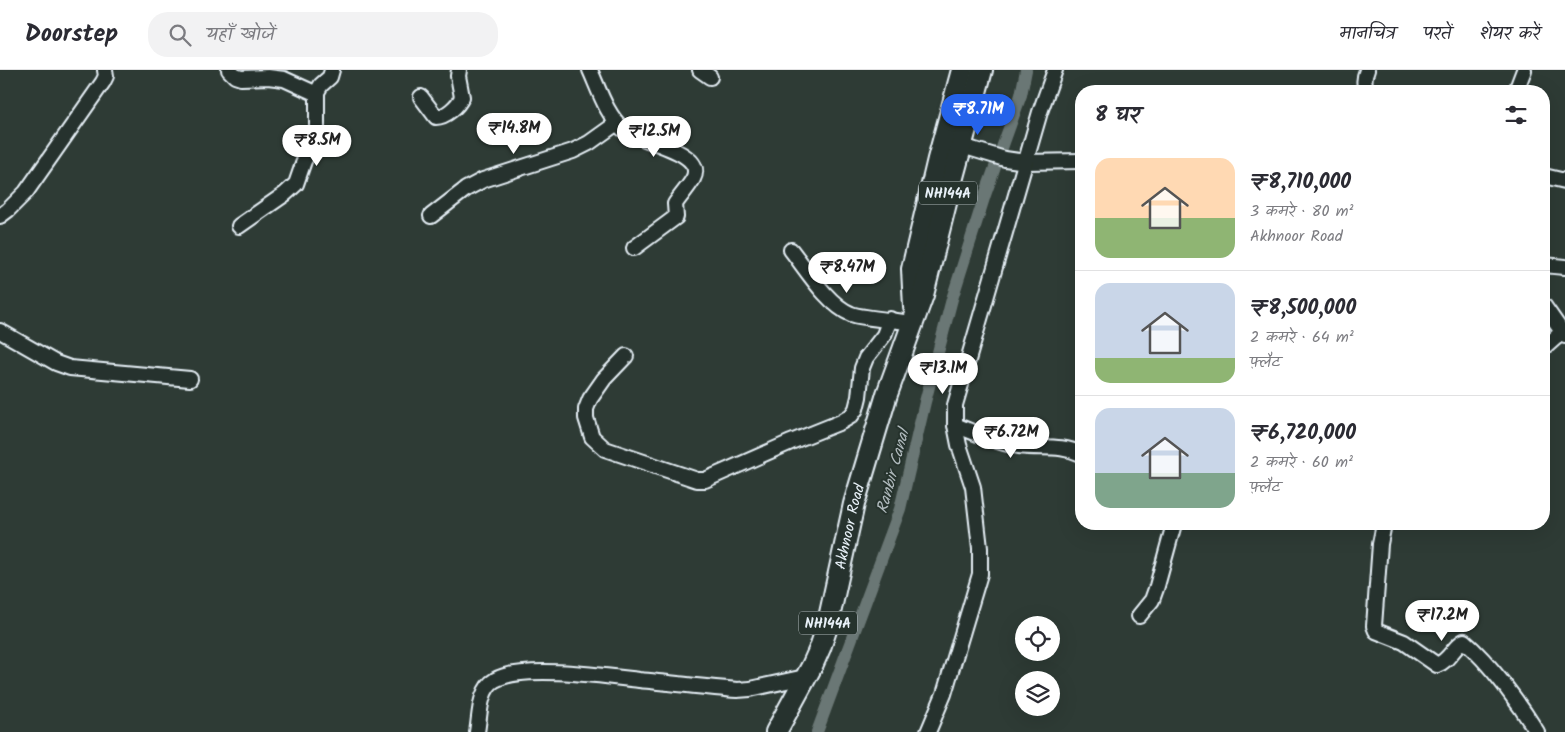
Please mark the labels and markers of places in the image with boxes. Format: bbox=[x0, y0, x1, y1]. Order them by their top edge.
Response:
pin: ₹8.71M bbox=[937, 93, 1019, 136]
pin: ₹14.8M bbox=[473, 112, 555, 155]
pin: ₹12.5M bbox=[613, 116, 695, 158]
pin: ₹8.5M bbox=[282, 124, 352, 167]
pin: ₹8.47M bbox=[806, 252, 888, 294]
pin: ₹13.1M bbox=[902, 352, 984, 395]
pin: ₹6.72M bbox=[970, 416, 1052, 459]
pin: ₹17.2M bbox=[1401, 600, 1483, 642]

